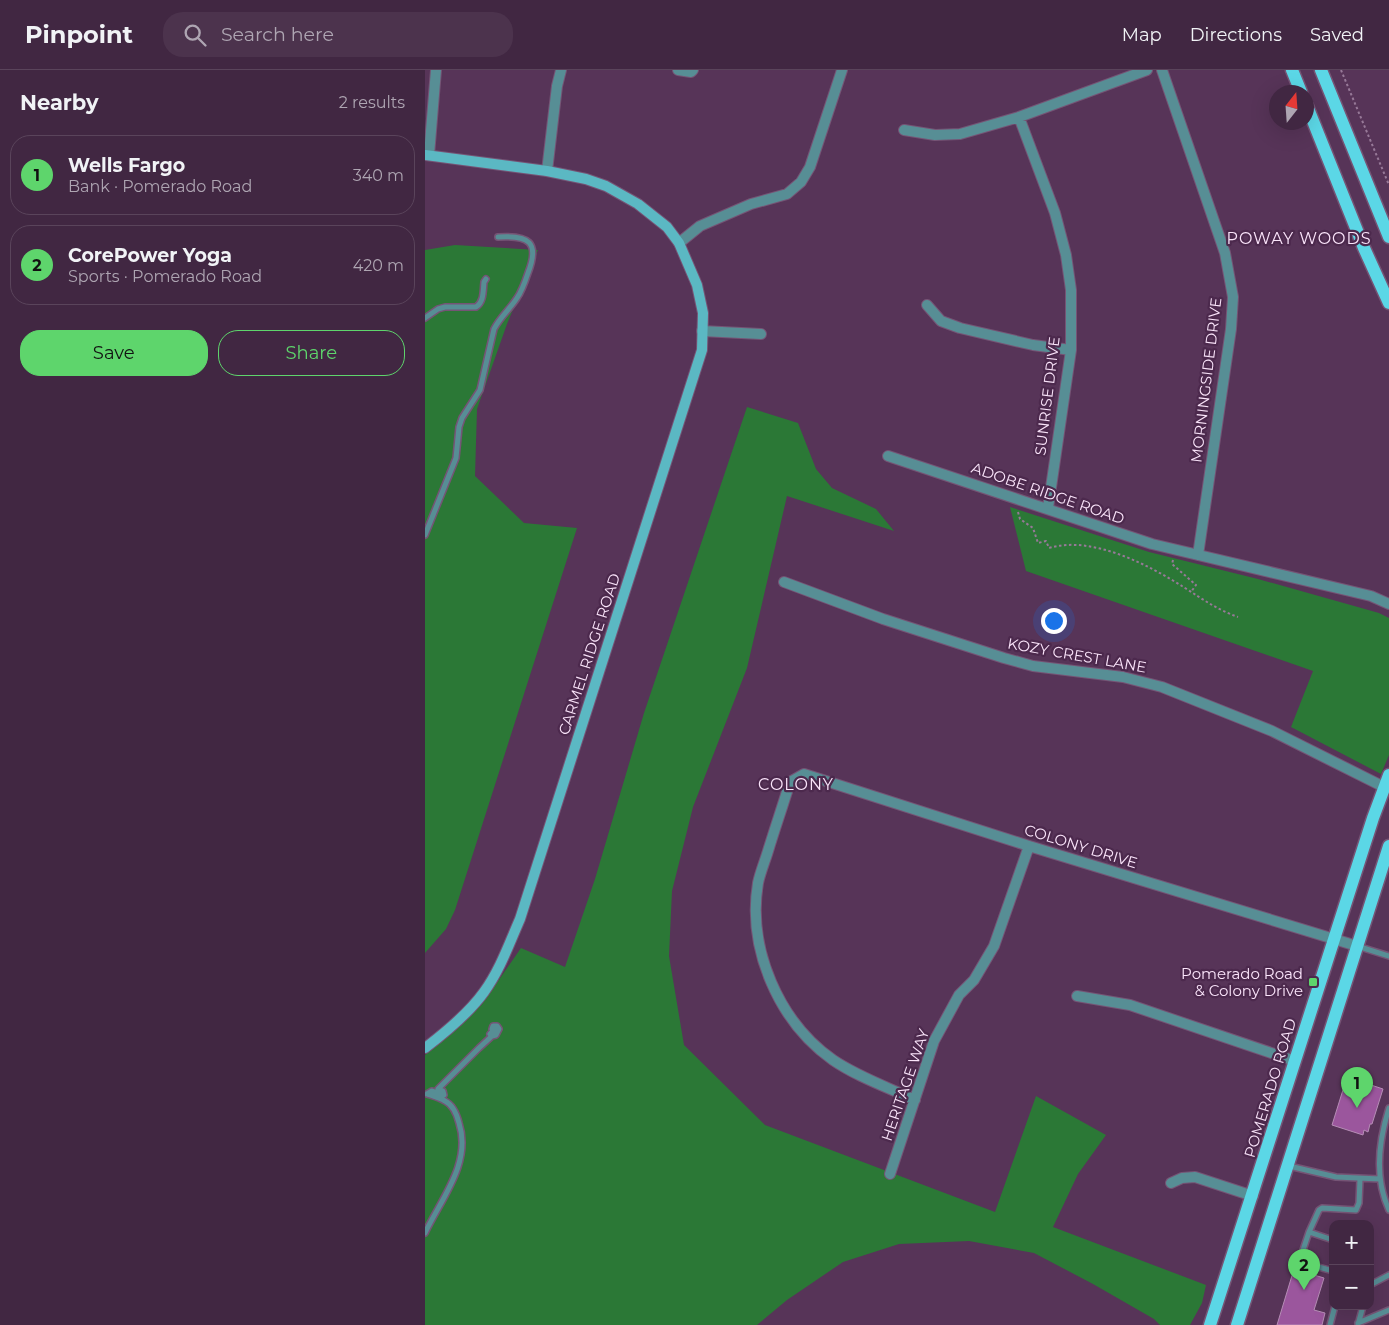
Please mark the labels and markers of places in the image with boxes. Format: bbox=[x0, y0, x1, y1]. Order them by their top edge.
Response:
place label: Pomerado Road & Colony Drive bbox=[1181, 964, 1303, 1000]
marker: Pomerado Road & Colony Drive bbox=[1307, 976, 1319, 988]
pin: 1 bbox=[1341, 1067, 1373, 1108]
pin: 2 bbox=[1288, 1249, 1320, 1290]

